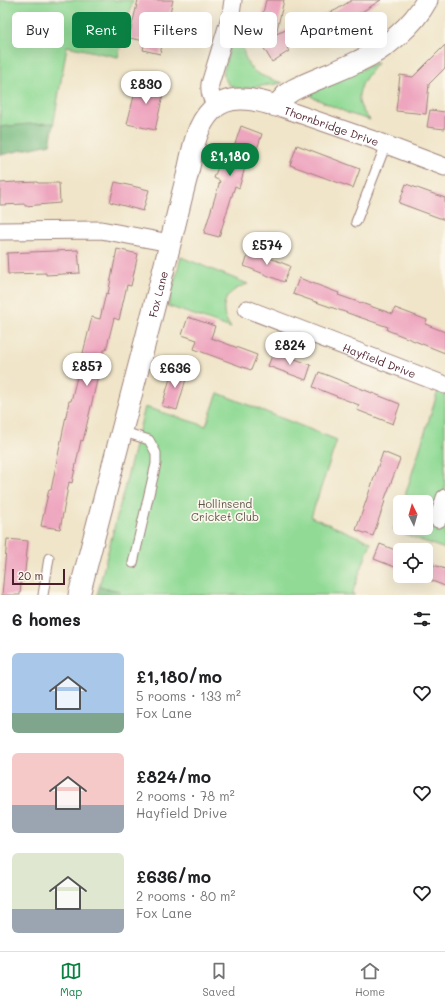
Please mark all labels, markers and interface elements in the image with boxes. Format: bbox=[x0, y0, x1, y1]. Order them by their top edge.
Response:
chip: Buy bbox=[12, 12, 64, 48]
chip: Rent bbox=[72, 12, 131, 48]
chip: Filters bbox=[139, 12, 212, 48]
chip: New bbox=[220, 12, 277, 48]
chip: Apartment bbox=[285, 12, 387, 48]
pin: £830 bbox=[122, 71, 170, 105]
text: £830 bbox=[130, 75, 162, 92]
street label: Thornbridge Drive bbox=[282, 102, 381, 149]
pin: £1,180 bbox=[197, 143, 263, 177]
text: £1,180 bbox=[210, 147, 250, 164]
pin: £574 bbox=[243, 232, 291, 266]
text: £574 bbox=[251, 236, 283, 253]
street label: Fox Lane bbox=[144, 269, 171, 319]
pin: £824 bbox=[266, 332, 314, 366]
text: £824 bbox=[274, 336, 306, 353]
street label: Hayfield Drive bbox=[341, 339, 419, 381]
pin: £857 bbox=[63, 353, 111, 387]
pin: £636 bbox=[151, 355, 199, 389]
text: £857 bbox=[72, 357, 102, 374]
text: £636 bbox=[159, 359, 191, 376]
north arrow bbox=[393, 495, 433, 535]
map controls bbox=[393, 495, 433, 583]
park label: Hollinsend Cricket Club bbox=[191, 496, 259, 524]
button: locate bbox=[393, 543, 433, 583]
scale bar bbox=[12, 567, 65, 586]
text: 20 m bbox=[18, 568, 43, 583]
text: 6 homes bbox=[12, 608, 81, 630]
icon: filters bbox=[411, 608, 433, 630]
text: £1,180/mo bbox=[136, 665, 222, 687]
icon: home bbox=[44, 669, 92, 717]
icon: heart bbox=[411, 682, 433, 704]
text: 5 rooms · 133 m² bbox=[136, 687, 241, 704]
text: Fox Lane bbox=[136, 704, 192, 721]
text: £824/mo bbox=[136, 765, 211, 787]
icon: home bbox=[44, 769, 92, 817]
icon: heart bbox=[411, 782, 433, 804]
text: 2 rooms · 78 m² bbox=[136, 787, 235, 804]
text: Hayfield Drive bbox=[136, 804, 227, 821]
text: £636/mo bbox=[136, 865, 211, 887]
icon: home bbox=[44, 869, 92, 917]
icon: heart bbox=[411, 882, 433, 904]
text: 2 rooms · 80 m² bbox=[136, 887, 235, 904]
text: Fox Lane bbox=[136, 904, 192, 921]
tab: Map bbox=[60, 960, 82, 999]
tab: Saved bbox=[202, 960, 235, 999]
tab: Home bbox=[355, 960, 385, 999]

